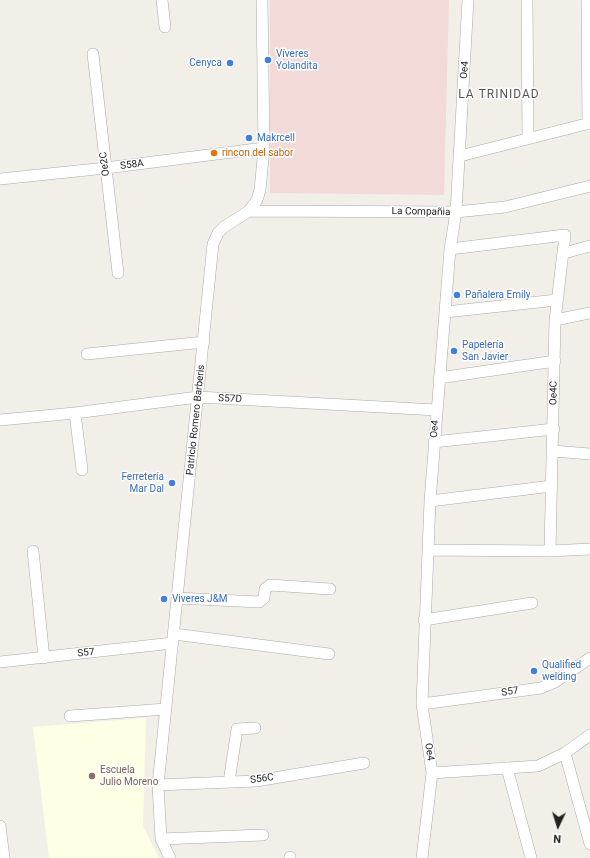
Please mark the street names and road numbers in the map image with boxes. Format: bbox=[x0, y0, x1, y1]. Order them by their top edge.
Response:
street label: Oe4 bbox=[458, 61, 472, 79]
street label: Oe2C bbox=[98, 151, 112, 177]
street label: S58A bbox=[120, 158, 144, 172]
street label: La Compañia bbox=[392, 205, 450, 219]
street label: Patricio Romero Barberis bbox=[184, 364, 208, 476]
street label: Oe4C bbox=[548, 381, 560, 405]
street label: S57D bbox=[218, 392, 242, 406]
street label: Oe4 bbox=[428, 420, 442, 438]
street label: S57 bbox=[77, 646, 95, 660]
street label: S57 bbox=[501, 685, 519, 699]
street label: Oe4 bbox=[422, 742, 436, 762]
street label: S56C bbox=[250, 772, 274, 786]

